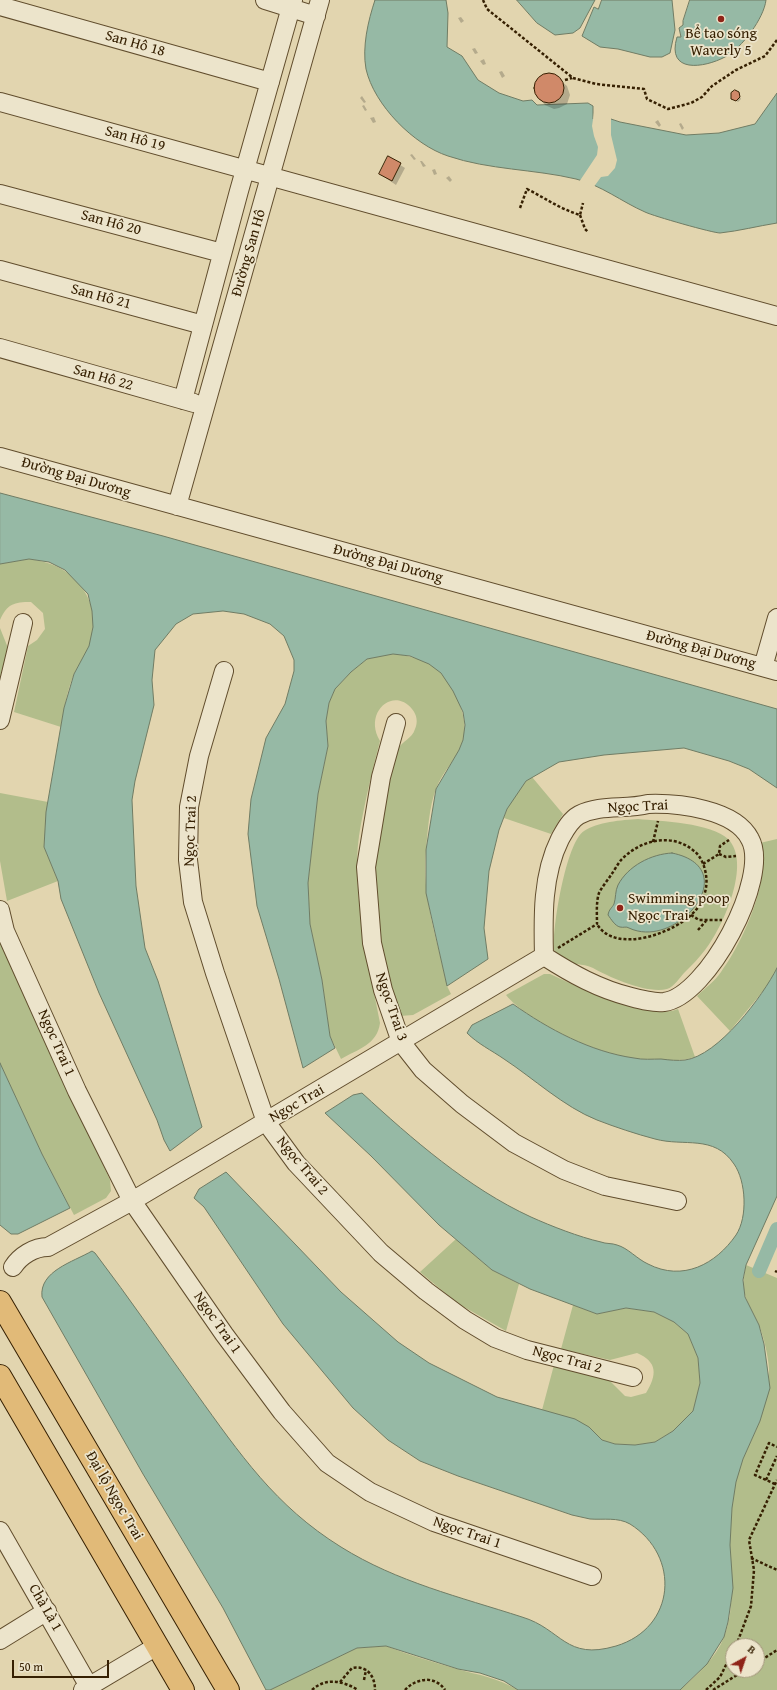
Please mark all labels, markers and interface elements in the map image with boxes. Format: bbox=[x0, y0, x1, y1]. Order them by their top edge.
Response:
marker: Bể tạo sóng Waverly 5 bbox=[716, 14, 726, 24]
place label: Bể tạo sóng Waverly 5 bbox=[685, 25, 757, 60]
street label: San Hô 18 bbox=[103, 27, 167, 61]
street label: San Hô 19 bbox=[103, 122, 167, 156]
street label: San Hô 20 bbox=[79, 206, 143, 240]
street label: Đường San Hô bbox=[228, 207, 270, 299]
street label: San Hô 21 bbox=[69, 280, 133, 314]
street label: San Hô 22 bbox=[71, 361, 135, 395]
street label: Đường Đại Dương bbox=[19, 454, 133, 502]
street label: Đường Đại Dương bbox=[331, 541, 445, 587]
street label: Đường Đại Dương bbox=[644, 627, 758, 673]
street label: Ngọc Trai 2 bbox=[181, 795, 201, 867]
street label: Ngọc Trai bbox=[607, 796, 669, 818]
place label: Swimming poop Ngọc Trai bbox=[628, 890, 730, 925]
marker: Swimming poop Ngọc Trai bbox=[615, 903, 625, 913]
street label: Ngọc Trai 3 bbox=[371, 970, 411, 1044]
street label: Ngọc Trai 1 bbox=[33, 1007, 79, 1079]
street label: Ngọc Trai bbox=[266, 1081, 328, 1127]
street label: Ngọc Trai 2 bbox=[272, 1133, 332, 1199]
street label: Ngọc Trai 1 bbox=[189, 1289, 245, 1357]
street label: Ngọc Trai 2 bbox=[530, 1342, 604, 1378]
street label: Đại lộ Ngọc Trai bbox=[81, 1448, 147, 1544]
street label: Ngọc Trai 1 bbox=[430, 1513, 504, 1553]
street label: Chà Là 1 bbox=[24, 1581, 66, 1635]
north arrow bbox=[725, 1638, 765, 1678]
text: B bbox=[744, 1641, 760, 1658]
scale bar bbox=[14, 1652, 111, 1678]
text: 50 m bbox=[19, 1658, 43, 1675]

